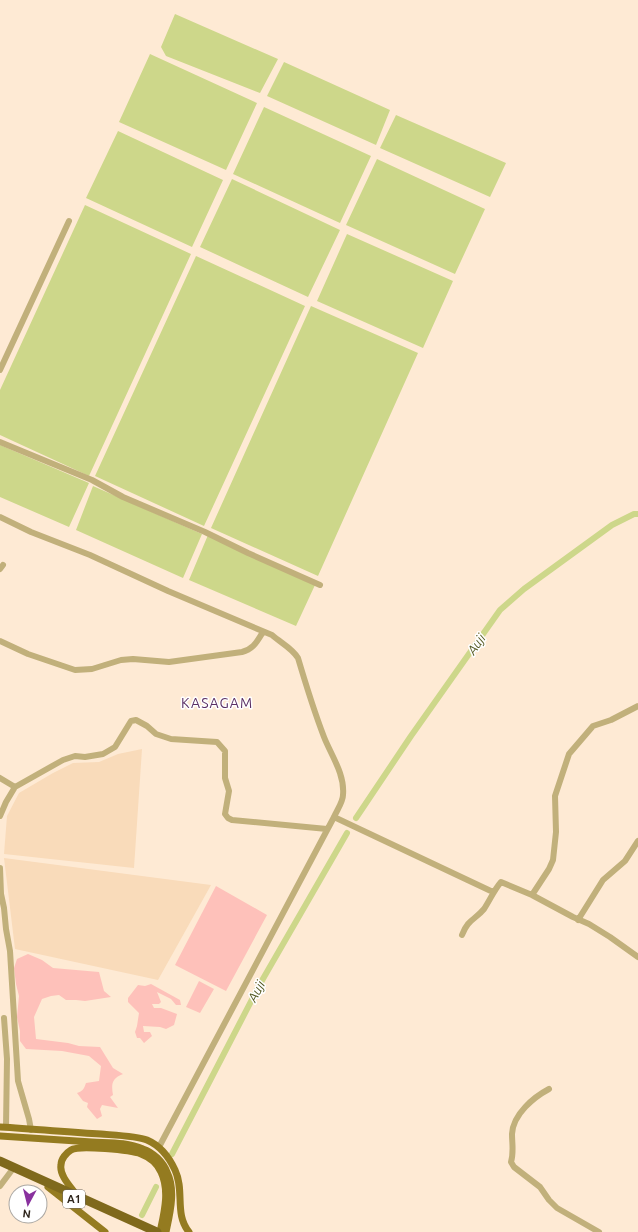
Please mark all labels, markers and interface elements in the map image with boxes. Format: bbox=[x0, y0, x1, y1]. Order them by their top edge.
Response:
water label: Auji bbox=[463, 630, 488, 658]
district label: KASAGAM bbox=[181, 695, 253, 711]
water label: Auji bbox=[244, 977, 268, 1005]
north arrow bbox=[8, 1184, 48, 1224]
road number: A1 bbox=[63, 1190, 85, 1208]
text: N bbox=[22, 1207, 32, 1220]

